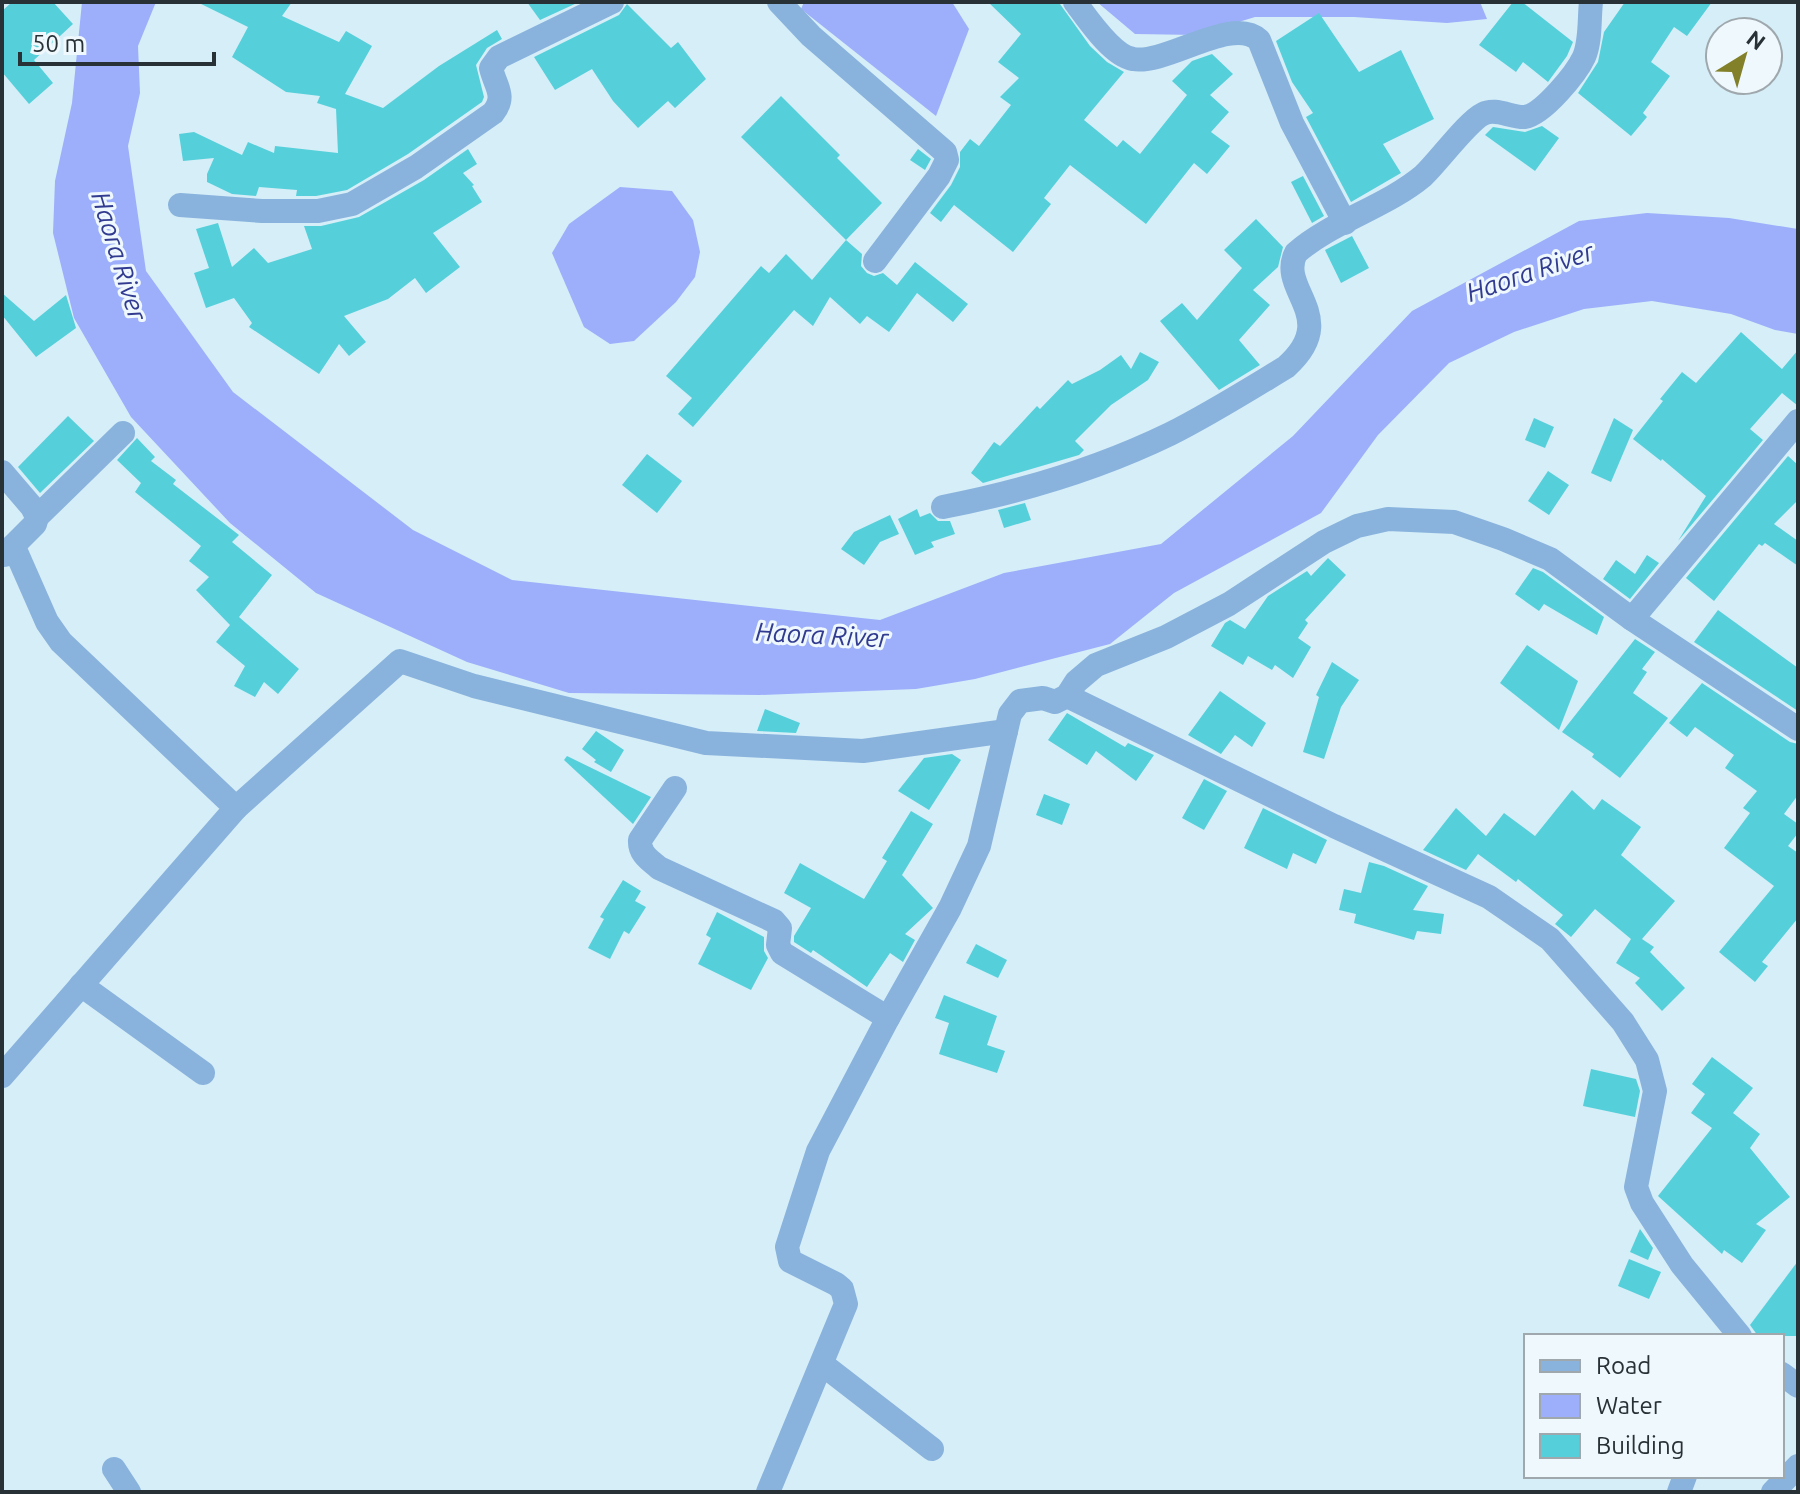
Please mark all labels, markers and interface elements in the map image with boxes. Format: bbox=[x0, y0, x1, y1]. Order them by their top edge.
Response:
scale bar bbox=[20, 16, 214, 66]
north arrow bbox=[1704, 16, 1784, 96]
text: N bbox=[1742, 25, 1770, 55]
text: 50 m bbox=[32, 30, 85, 57]
water label: Haora River bbox=[86, 188, 153, 325]
water label: Haora River bbox=[1462, 236, 1599, 307]
water label: Haora River bbox=[755, 617, 890, 653]
legend bbox=[1524, 1334, 1784, 1478]
text: Road bbox=[1596, 1352, 1651, 1379]
text: Water bbox=[1596, 1392, 1662, 1419]
text: Building bbox=[1596, 1432, 1684, 1459]

